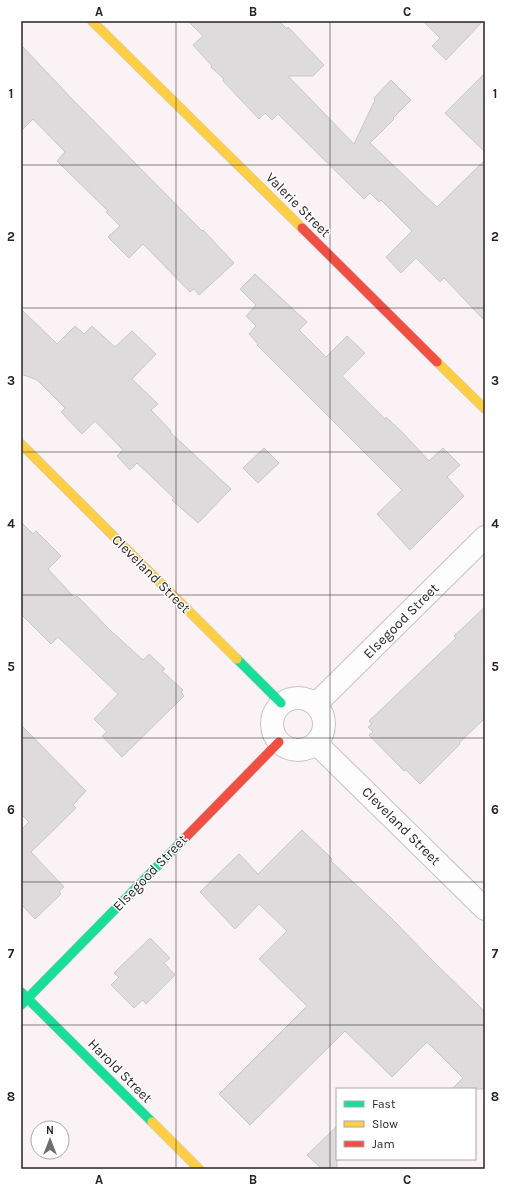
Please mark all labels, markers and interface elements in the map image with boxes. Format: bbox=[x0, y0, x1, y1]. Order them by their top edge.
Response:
text: A bbox=[95, 4, 103, 19]
text: B bbox=[249, 4, 257, 19]
text: C bbox=[403, 4, 411, 19]
text: 1 bbox=[9, 86, 13, 101]
text: 1 bbox=[493, 86, 497, 101]
street label: Valerie Street bbox=[262, 169, 334, 241]
text: 2 bbox=[7, 229, 15, 244]
text: 2 bbox=[491, 229, 499, 244]
text: 3 bbox=[7, 373, 15, 388]
text: 3 bbox=[491, 373, 499, 388]
text: 4 bbox=[7, 516, 15, 531]
text: 4 bbox=[491, 516, 499, 531]
street label: Cleveland Street bbox=[108, 531, 194, 617]
street label: Elsegood Street bbox=[360, 580, 442, 662]
text: 5 bbox=[7, 659, 15, 674]
text: 5 bbox=[491, 659, 499, 674]
street label: Cleveland Street bbox=[358, 783, 444, 869]
text: 6 bbox=[7, 802, 15, 817]
text: 6 bbox=[491, 802, 499, 817]
street label: Elsegood Street bbox=[109, 831, 191, 915]
text: 7 bbox=[8, 946, 15, 961]
text: 7 bbox=[492, 946, 499, 961]
street label: Harold Street bbox=[84, 1035, 156, 1107]
legend bbox=[336, 1088, 476, 1160]
text: 8 bbox=[7, 1089, 15, 1104]
text: 8 bbox=[491, 1089, 499, 1104]
text: Fast bbox=[372, 1097, 396, 1111]
text: Slow bbox=[372, 1117, 398, 1131]
north arrow bbox=[30, 1120, 70, 1160]
text: N bbox=[46, 1124, 54, 1137]
text: Jam bbox=[372, 1137, 395, 1151]
text: A bbox=[95, 1172, 103, 1187]
text: B bbox=[249, 1172, 257, 1187]
text: C bbox=[403, 1172, 411, 1187]

